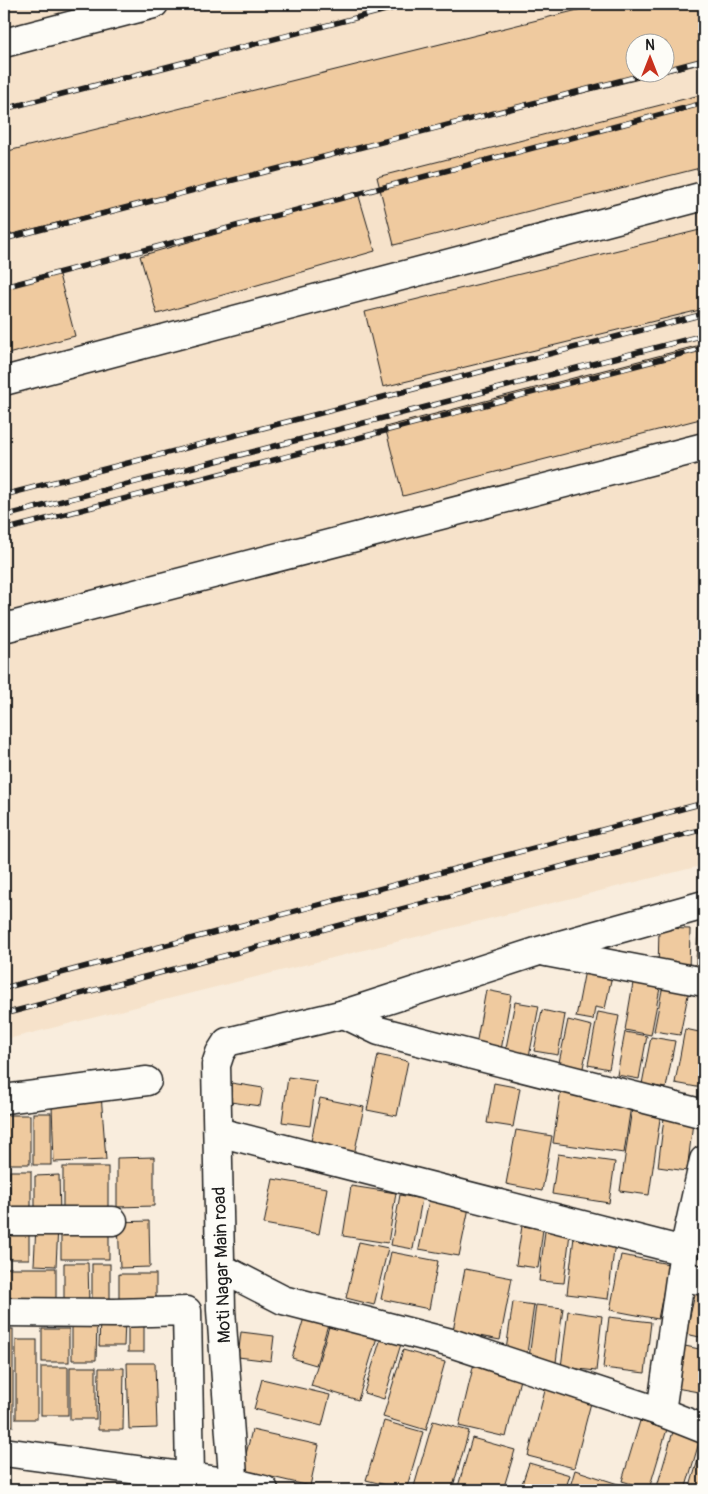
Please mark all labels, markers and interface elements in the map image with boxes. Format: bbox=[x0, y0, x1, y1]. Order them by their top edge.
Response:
north arrow bbox=[626, 32, 676, 82]
text: N bbox=[645, 37, 655, 54]
street label: Moti Nagar Main road bbox=[208, 1186, 236, 1344]

